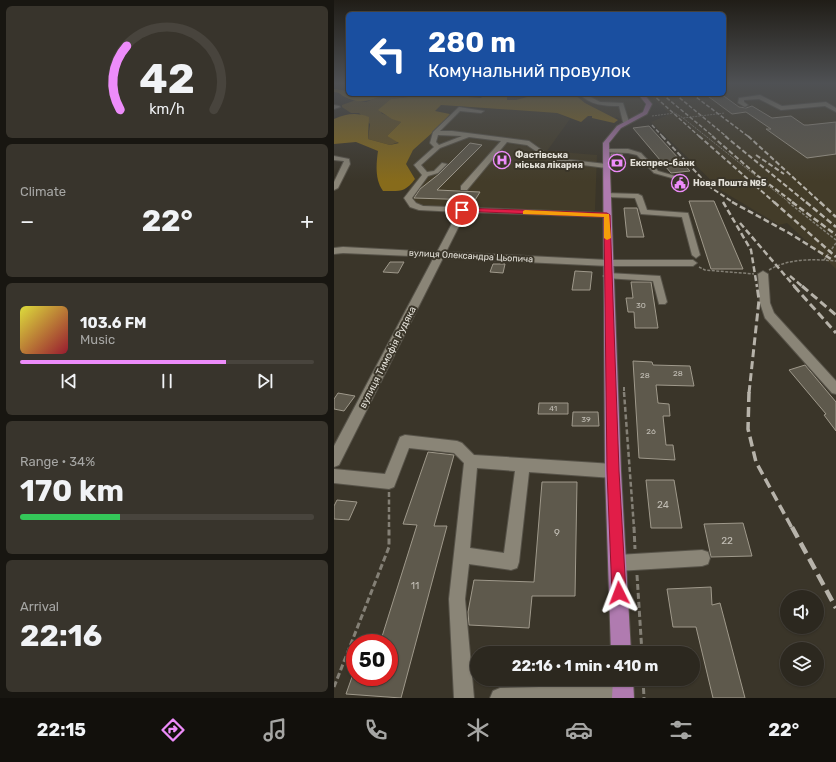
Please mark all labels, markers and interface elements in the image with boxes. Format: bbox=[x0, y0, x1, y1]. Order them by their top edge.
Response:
text: 280 m bbox=[428, 26, 516, 59]
icon: left bbox=[362, 28, 414, 80]
text: 42 bbox=[139, 54, 195, 103]
text: Комунальний провулок bbox=[428, 60, 631, 82]
text: km/h bbox=[149, 101, 185, 118]
hospital icon: Фастівська міська лікарня bbox=[492, 150, 512, 170]
place label: Фастівська міська лікарня bbox=[515, 150, 583, 170]
bank icon: Експрес-банк bbox=[607, 153, 627, 173]
place label: Експрес-банк bbox=[630, 158, 695, 168]
public building icon: Нова Пошта №5 bbox=[670, 173, 690, 193]
place label: Нова Пошта №5 bbox=[693, 178, 767, 188]
text: Climate bbox=[20, 184, 66, 199]
pin bbox=[445, 193, 479, 227]
icon: arrive bbox=[451, 199, 473, 221]
text: 22° bbox=[142, 203, 193, 239]
text: − bbox=[20, 208, 34, 235]
text: + bbox=[300, 208, 314, 235]
street label: вулиця Олександра Цьопича bbox=[409, 248, 533, 264]
house number: 30 bbox=[636, 301, 646, 310]
street label: вулиця Тимофія Рудяка bbox=[357, 304, 419, 410]
text: 103.6 FM bbox=[80, 314, 146, 332]
text: Music bbox=[80, 332, 115, 347]
house number: 28 bbox=[673, 369, 683, 378]
icon: previous bbox=[58, 370, 80, 392]
icon: pause bbox=[156, 370, 178, 392]
icon: next bbox=[254, 370, 276, 392]
house number: 28 bbox=[640, 371, 650, 380]
house number: 41 bbox=[549, 404, 557, 413]
house number: 39 bbox=[581, 415, 591, 424]
house number: 26 bbox=[646, 427, 656, 436]
text: Range · 34% bbox=[20, 454, 95, 469]
text: 170 km bbox=[20, 473, 124, 509]
house number: 24 bbox=[657, 499, 669, 511]
house number: 9 bbox=[554, 527, 560, 539]
house number: 22 bbox=[721, 535, 733, 547]
position arrow bbox=[598, 572, 640, 614]
house number: 11 bbox=[411, 580, 419, 592]
map controls bbox=[780, 590, 824, 686]
button: sound bbox=[780, 590, 824, 634]
text: Arrival bbox=[20, 599, 59, 614]
text: 22:16 bbox=[20, 618, 102, 654]
speed limit sign: 50 bbox=[346, 634, 398, 686]
button: layers bbox=[780, 642, 824, 686]
text: 22:16 · 1 min · 410 m bbox=[512, 657, 658, 675]
icon: directions bbox=[159, 716, 187, 744]
icon: music bbox=[261, 716, 289, 744]
icon: phone bbox=[362, 716, 390, 744]
icon: climate bbox=[464, 716, 492, 744]
icon: car bbox=[565, 716, 593, 744]
icon: filters bbox=[667, 716, 695, 744]
text: 22:15 bbox=[37, 719, 86, 741]
text: 22° bbox=[768, 719, 799, 741]

